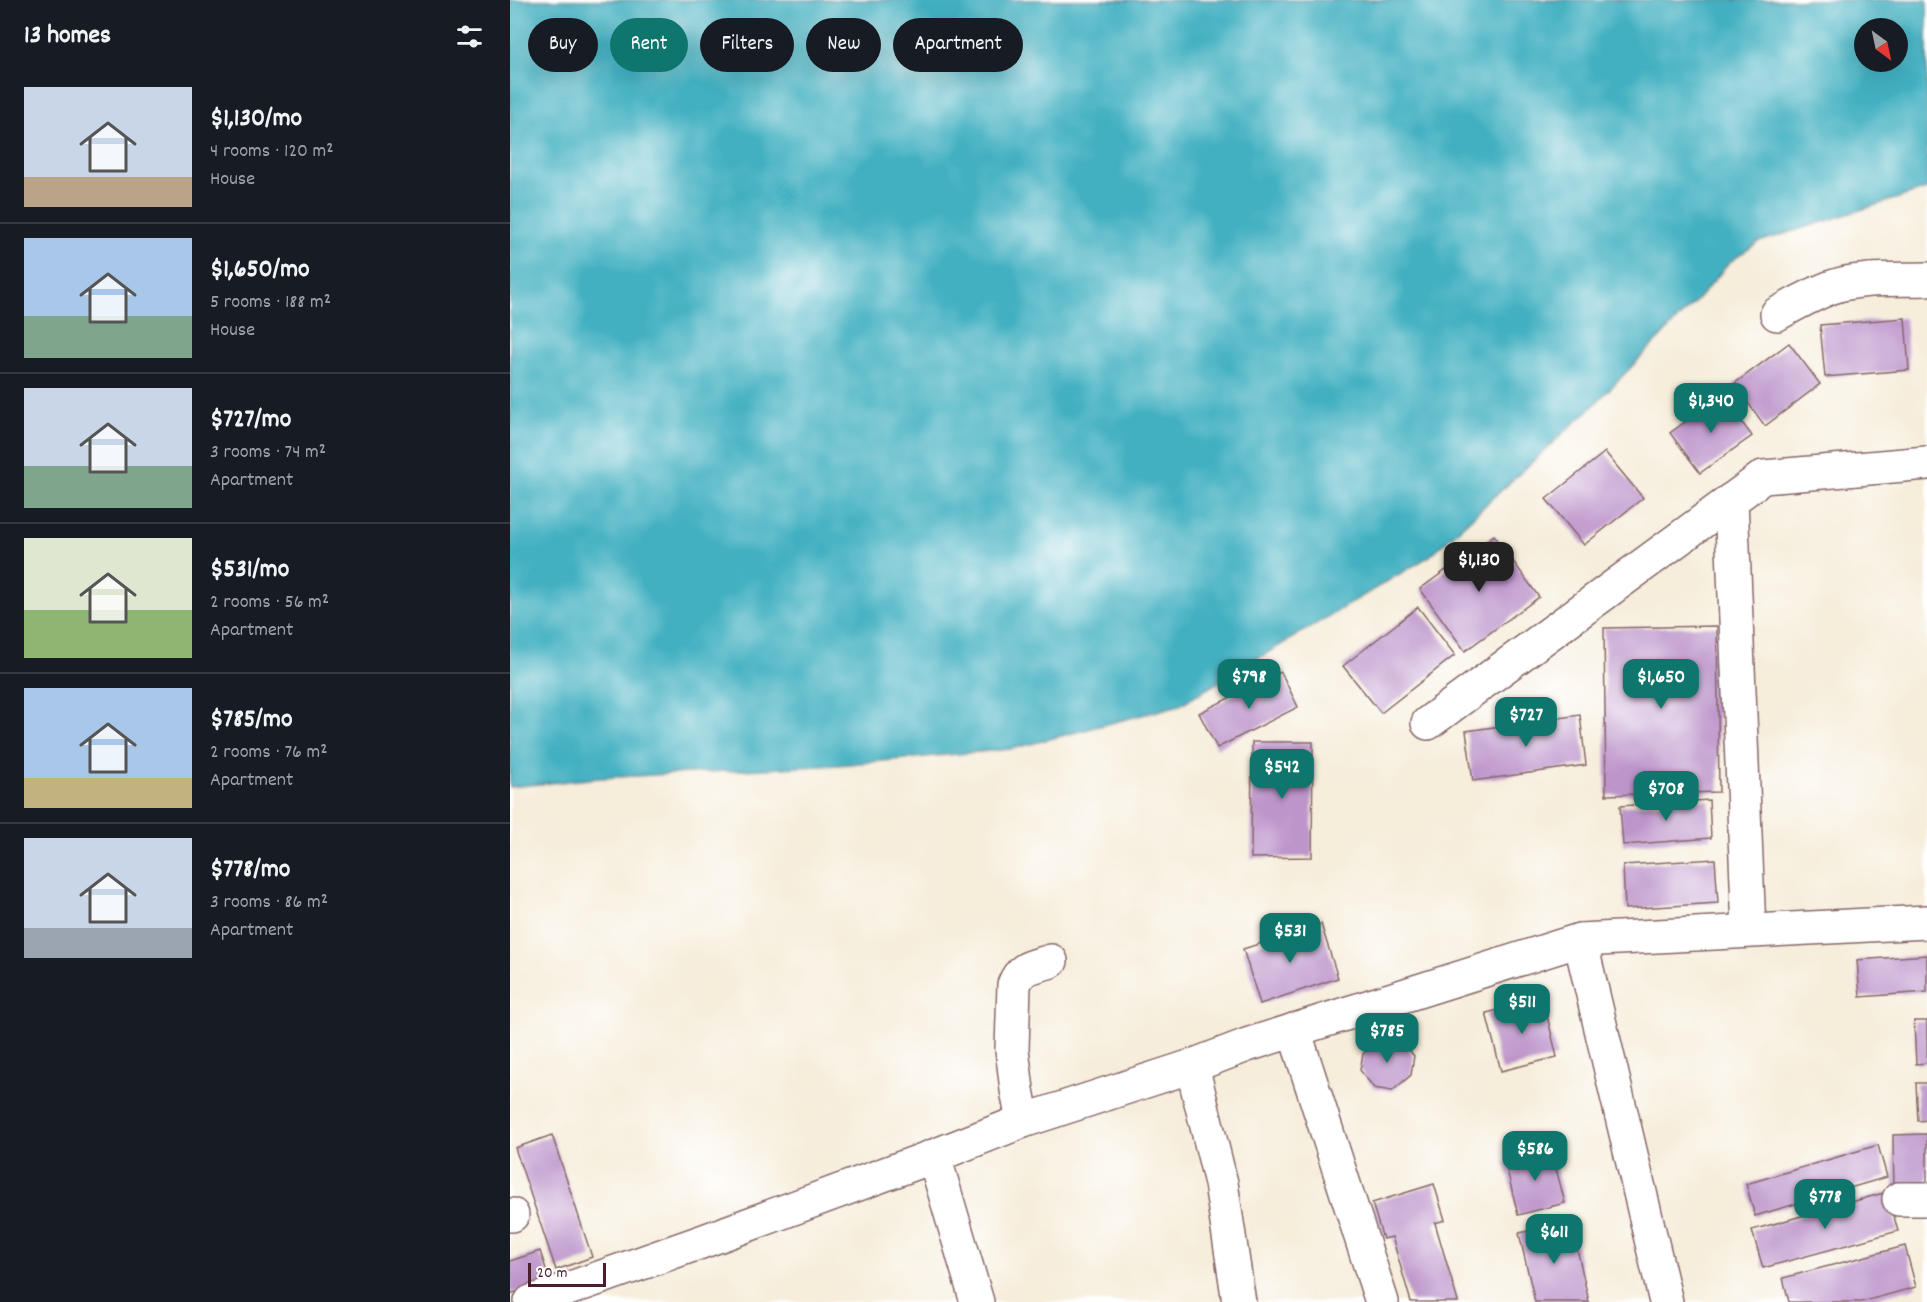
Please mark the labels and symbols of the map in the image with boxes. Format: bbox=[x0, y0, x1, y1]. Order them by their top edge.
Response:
north arrow bbox=[1854, 18, 1908, 72]
pin: $1,340 bbox=[1662, 383, 1760, 434]
pin: $1,130 bbox=[1430, 542, 1528, 593]
pin: $798 bbox=[1213, 659, 1285, 710]
pin: $1,650 bbox=[1612, 659, 1710, 710]
pin: $727 bbox=[1490, 697, 1562, 748]
pin: $542 bbox=[1246, 749, 1318, 800]
pin: $708 bbox=[1630, 771, 1702, 822]
pin: $531 bbox=[1254, 913, 1326, 964]
pin: $511 bbox=[1486, 984, 1558, 1035]
pin: $785 bbox=[1351, 1013, 1423, 1064]
pin: $586 bbox=[1499, 1131, 1571, 1182]
pin: $778 bbox=[1789, 1179, 1861, 1230]
pin: $611 bbox=[1518, 1214, 1590, 1265]
scale bar bbox=[528, 1260, 606, 1288]

